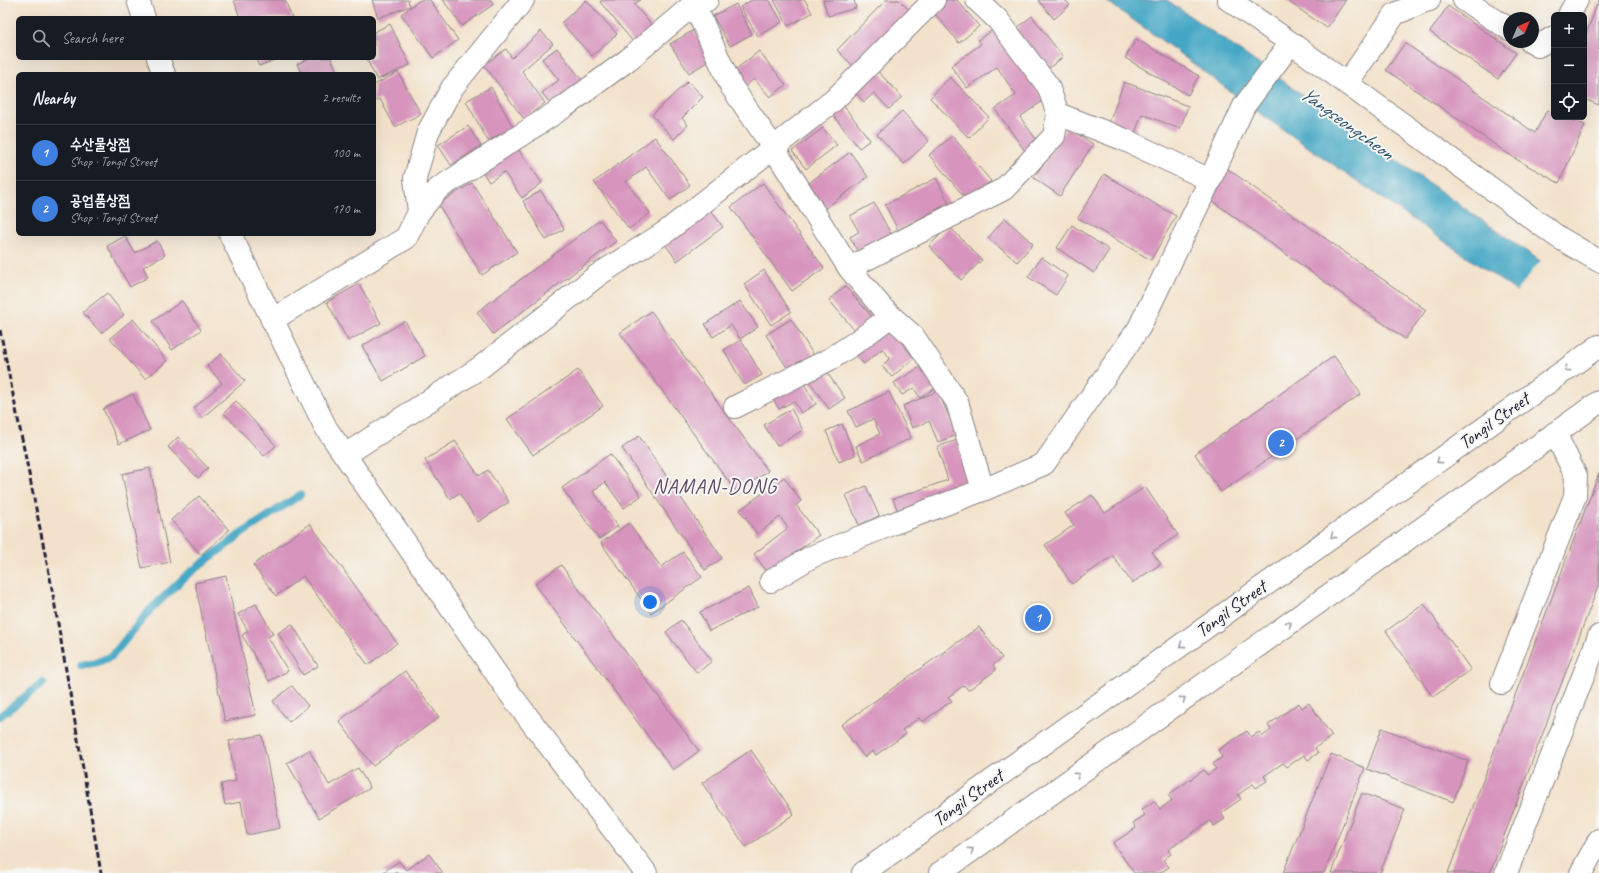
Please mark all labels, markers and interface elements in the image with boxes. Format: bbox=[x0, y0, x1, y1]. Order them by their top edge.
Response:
north arrow bbox=[1503, 12, 1539, 48]
map controls bbox=[1551, 12, 1587, 120]
button: + bbox=[1551, 12, 1587, 48]
search box bbox=[16, 16, 376, 60]
icon: search bbox=[30, 27, 52, 49]
text: Search here bbox=[62, 29, 123, 48]
button: − bbox=[1551, 48, 1587, 84]
water label: Yangseongcheon bbox=[1295, 81, 1400, 166]
button: locate bbox=[1551, 84, 1587, 120]
text: Nearby bbox=[32, 88, 75, 109]
text: 2 results bbox=[322, 90, 360, 106]
text: 수산물상점 bbox=[70, 135, 130, 154]
text: 1 bbox=[42, 145, 48, 161]
text: 100 m bbox=[332, 145, 360, 161]
text: Shop · Tongil Street bbox=[70, 154, 157, 170]
text: 공업품상점 bbox=[70, 191, 130, 210]
text: 2 bbox=[42, 201, 48, 217]
text: 170 m bbox=[332, 201, 360, 217]
text: Shop · Tongil Street bbox=[70, 210, 157, 226]
one-way arrow bbox=[1565, 364, 1572, 371]
street label: Tongil Street bbox=[1454, 386, 1536, 455]
pin: 2 bbox=[1268, 428, 1294, 458]
one-way arrow bbox=[1436, 456, 1443, 463]
district label: NAMAN-DONG bbox=[653, 473, 779, 499]
one-way arrow bbox=[1330, 531, 1337, 539]
street label: Tongil Street bbox=[1191, 574, 1273, 643]
your location bbox=[640, 592, 660, 612]
pin: 1 bbox=[1025, 603, 1051, 633]
one-way arrow bbox=[1284, 621, 1291, 628]
one-way arrow bbox=[1179, 640, 1186, 647]
one-way arrow bbox=[1178, 697, 1185, 704]
street label: Tongil Street bbox=[928, 763, 1010, 832]
one-way arrow bbox=[1073, 772, 1080, 780]
one-way arrow bbox=[967, 848, 974, 855]

